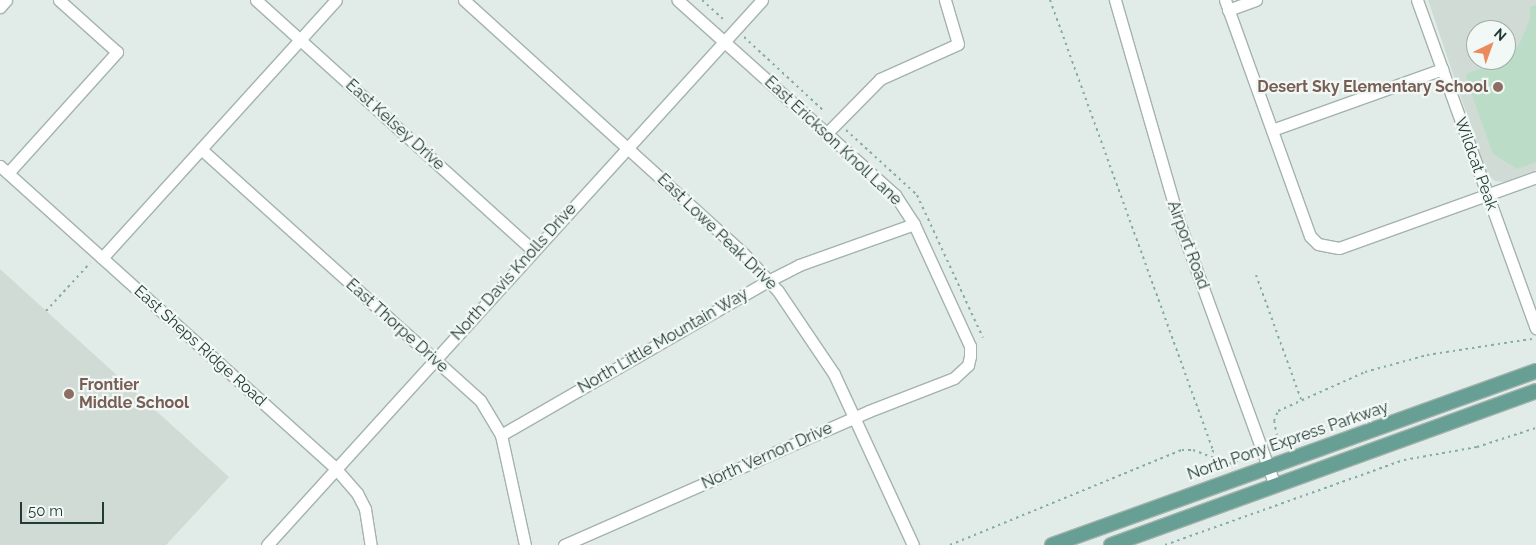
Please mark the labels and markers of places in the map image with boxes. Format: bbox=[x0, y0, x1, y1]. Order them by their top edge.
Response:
place label: Desert Sky Elementary School bbox=[1256, 77, 1488, 97]
marker: Desert Sky Elementary School bbox=[1492, 81, 1504, 93]
place label: Frontier Middle School bbox=[79, 375, 189, 413]
marker: Frontier Middle School bbox=[63, 388, 75, 400]

